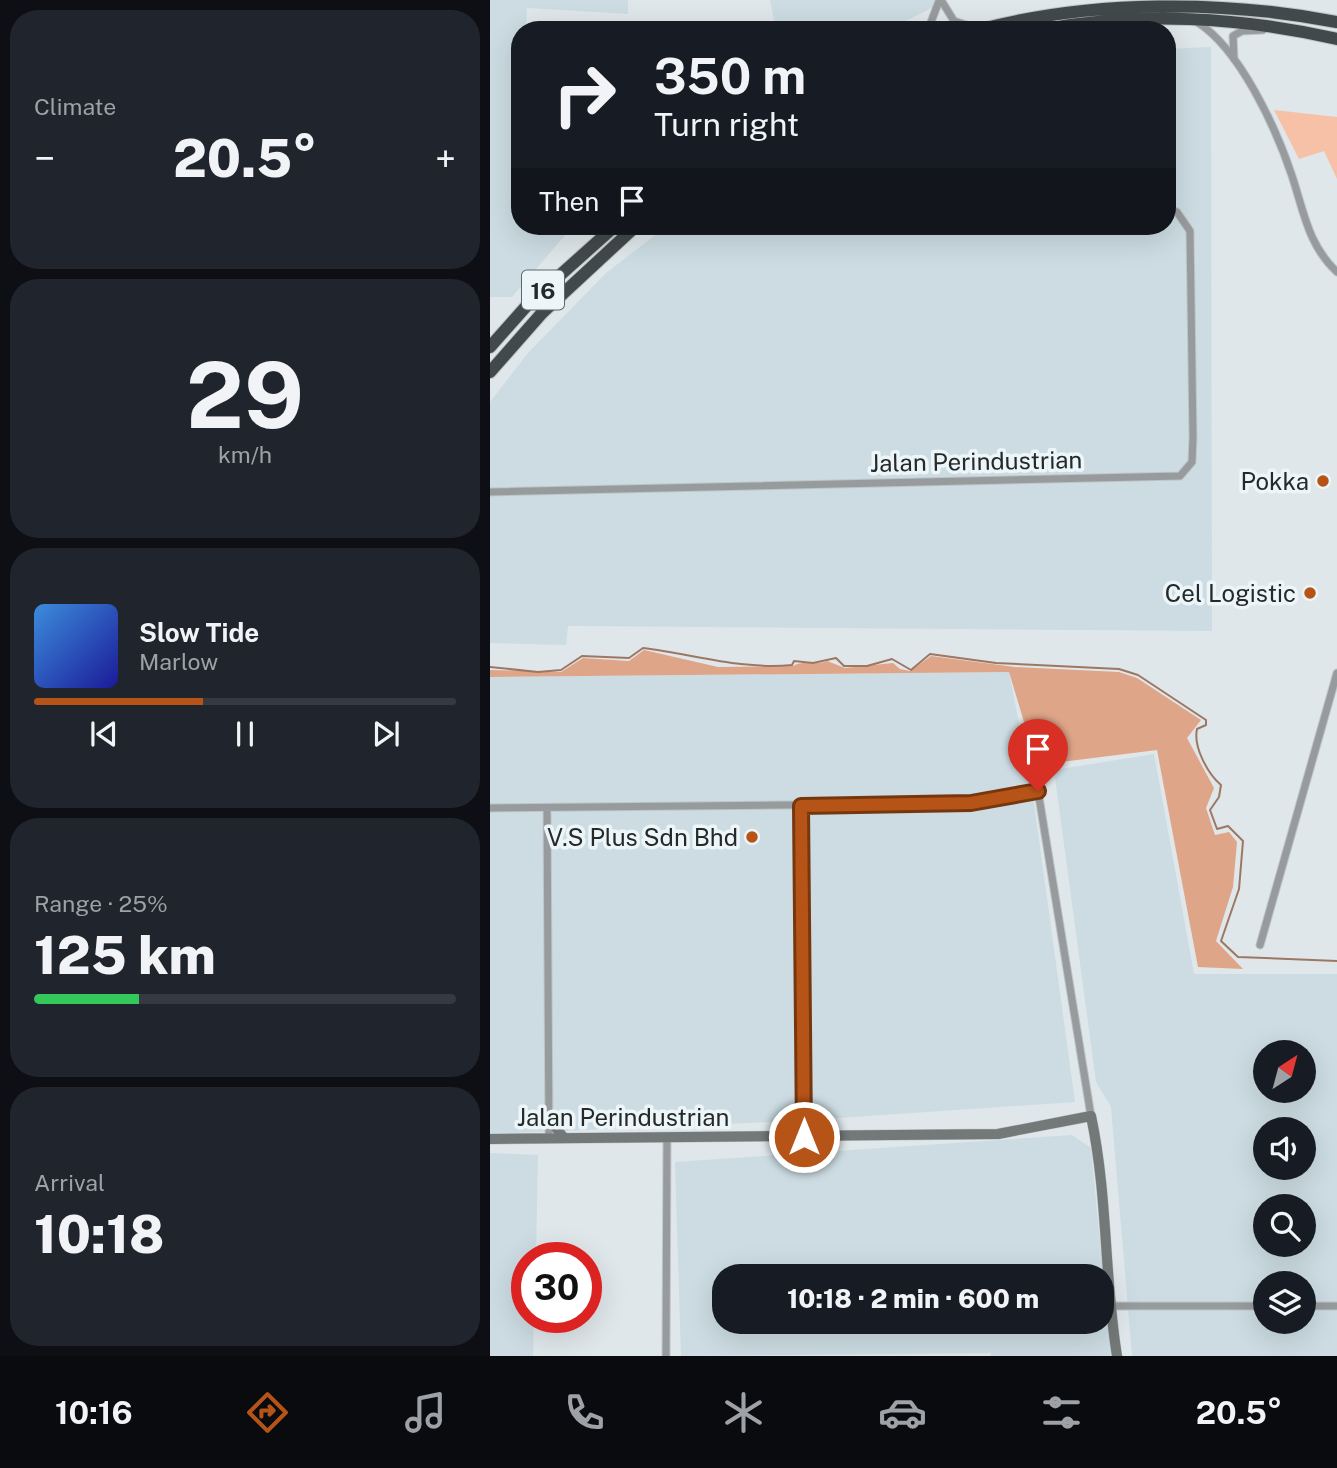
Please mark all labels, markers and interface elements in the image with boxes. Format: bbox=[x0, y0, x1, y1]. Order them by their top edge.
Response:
text: 350 m bbox=[654, 47, 806, 105]
icon: right bbox=[539, 49, 630, 140]
text: Climate bbox=[34, 93, 116, 120]
text: Turn right bbox=[654, 106, 799, 143]
text: 20.5° bbox=[173, 128, 317, 189]
text: − bbox=[34, 136, 55, 181]
text: + bbox=[435, 136, 456, 181]
icon: arrive bbox=[613, 182, 651, 220]
text: Then bbox=[539, 186, 599, 217]
road number: 16 bbox=[522, 270, 564, 310]
text: 29 bbox=[186, 342, 304, 448]
text: km/h bbox=[218, 441, 272, 468]
street label: Jalan Perindustrian bbox=[869, 445, 1083, 477]
place label: Pokka bbox=[1240, 467, 1309, 495]
marker: Pokka bbox=[1315, 473, 1331, 489]
place label: Cel Logistic bbox=[1165, 579, 1296, 607]
marker: Cel Logistic bbox=[1302, 585, 1318, 601]
text: Slow Tide bbox=[139, 617, 259, 648]
text: Marlow bbox=[139, 648, 218, 675]
icon: previous bbox=[85, 715, 123, 753]
icon: pause bbox=[226, 715, 264, 753]
icon: next bbox=[367, 715, 405, 753]
pin bbox=[1008, 719, 1068, 791]
icon: arrive bbox=[1019, 730, 1057, 768]
place label: V.S Plus Sdn Bhd bbox=[547, 823, 738, 851]
marker: V.S Plus Sdn Bhd bbox=[744, 829, 760, 845]
text: Range · 25% bbox=[34, 890, 168, 917]
text: 125 km bbox=[34, 925, 216, 986]
north arrow bbox=[1253, 1040, 1316, 1102]
map controls bbox=[1253, 1040, 1316, 1334]
position arrow bbox=[767, 1100, 841, 1174]
street label: Jalan Perindustrian bbox=[517, 1103, 729, 1131]
button: sound bbox=[1253, 1117, 1316, 1180]
text: Arrival bbox=[34, 1169, 105, 1196]
button: search bbox=[1253, 1194, 1316, 1257]
text: 10:18 bbox=[34, 1204, 164, 1265]
speed limit sign: 30 bbox=[511, 1242, 602, 1333]
button: layers bbox=[1253, 1271, 1316, 1334]
text: 10:18 · 2 min · 600 m bbox=[787, 1283, 1039, 1314]
icon: directions bbox=[243, 1388, 292, 1437]
icon: music bbox=[401, 1388, 450, 1437]
icon: phone bbox=[560, 1388, 609, 1437]
icon: climate bbox=[719, 1388, 768, 1437]
icon: car bbox=[878, 1388, 927, 1437]
icon: filters bbox=[1037, 1388, 1086, 1437]
text: 10:16 bbox=[55, 1394, 133, 1431]
text: 20.5° bbox=[1196, 1394, 1282, 1431]

